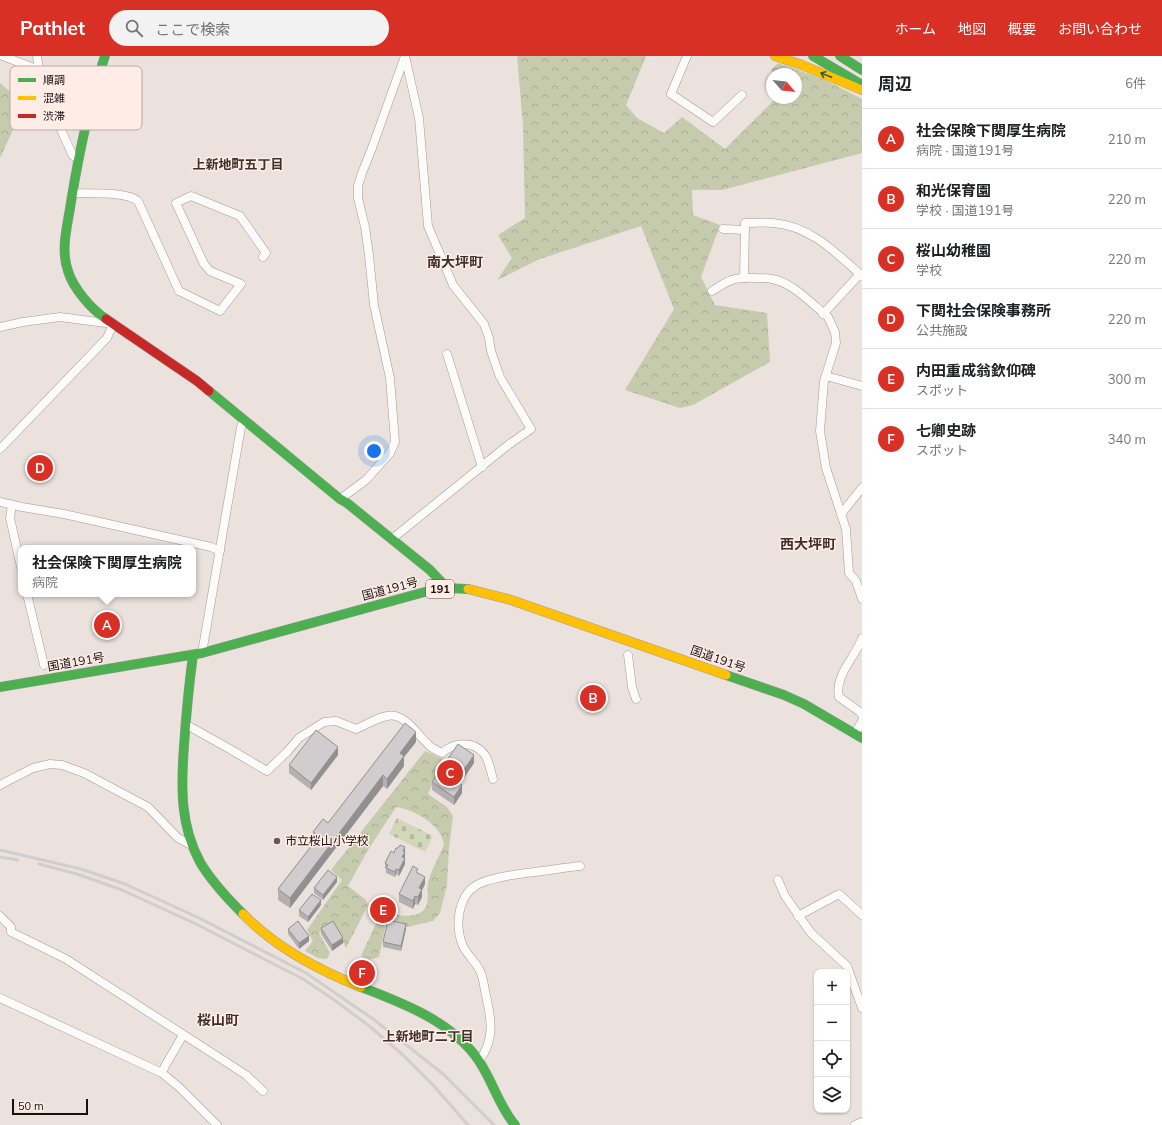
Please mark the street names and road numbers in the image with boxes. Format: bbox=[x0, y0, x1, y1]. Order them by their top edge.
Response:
street label: 国道191号 bbox=[360, 574, 420, 603]
road number: 191 bbox=[426, 580, 454, 598]
street label: 国道191号 bbox=[688, 642, 748, 675]
street label: 国道191号 bbox=[46, 649, 106, 674]

